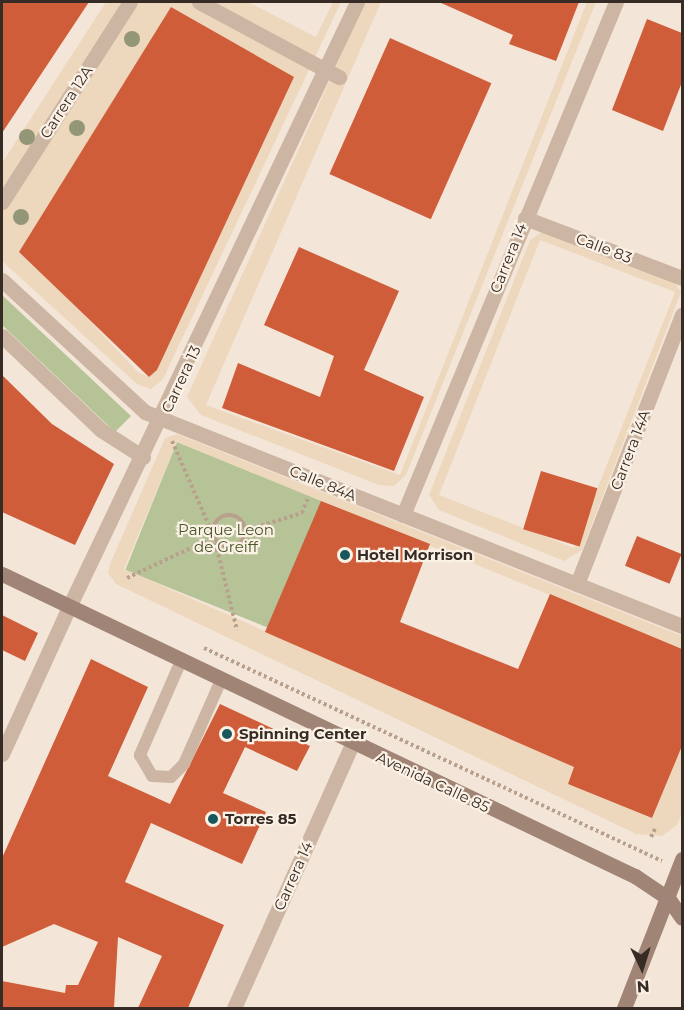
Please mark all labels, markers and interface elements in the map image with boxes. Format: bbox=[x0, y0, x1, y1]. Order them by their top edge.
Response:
street label: Carrera 12A bbox=[36, 62, 96, 142]
street label: Carrera 14 bbox=[486, 220, 530, 296]
street label: Calle 83 bbox=[573, 229, 635, 267]
street label: Carrera 13 bbox=[158, 342, 204, 416]
street label: Carrera 14A bbox=[606, 407, 654, 493]
street label: Calle 84A bbox=[287, 461, 359, 505]
park label: Parque Leon de Greiff bbox=[178, 520, 274, 555]
place label: Hotel Morrison bbox=[357, 546, 473, 564]
marker: Hotel Morrison bbox=[338, 548, 352, 562]
place label: Spinning Center bbox=[239, 725, 366, 743]
marker: Spinning Center bbox=[220, 727, 234, 741]
street label: Avenida Calle 85 bbox=[373, 748, 493, 816]
place label: Torres 85 bbox=[225, 810, 297, 828]
marker: Torres 85 bbox=[206, 812, 220, 826]
street label: Carrera 14 bbox=[270, 839, 316, 913]
north arrow bbox=[612, 938, 672, 998]
text: N bbox=[636, 977, 650, 996]

